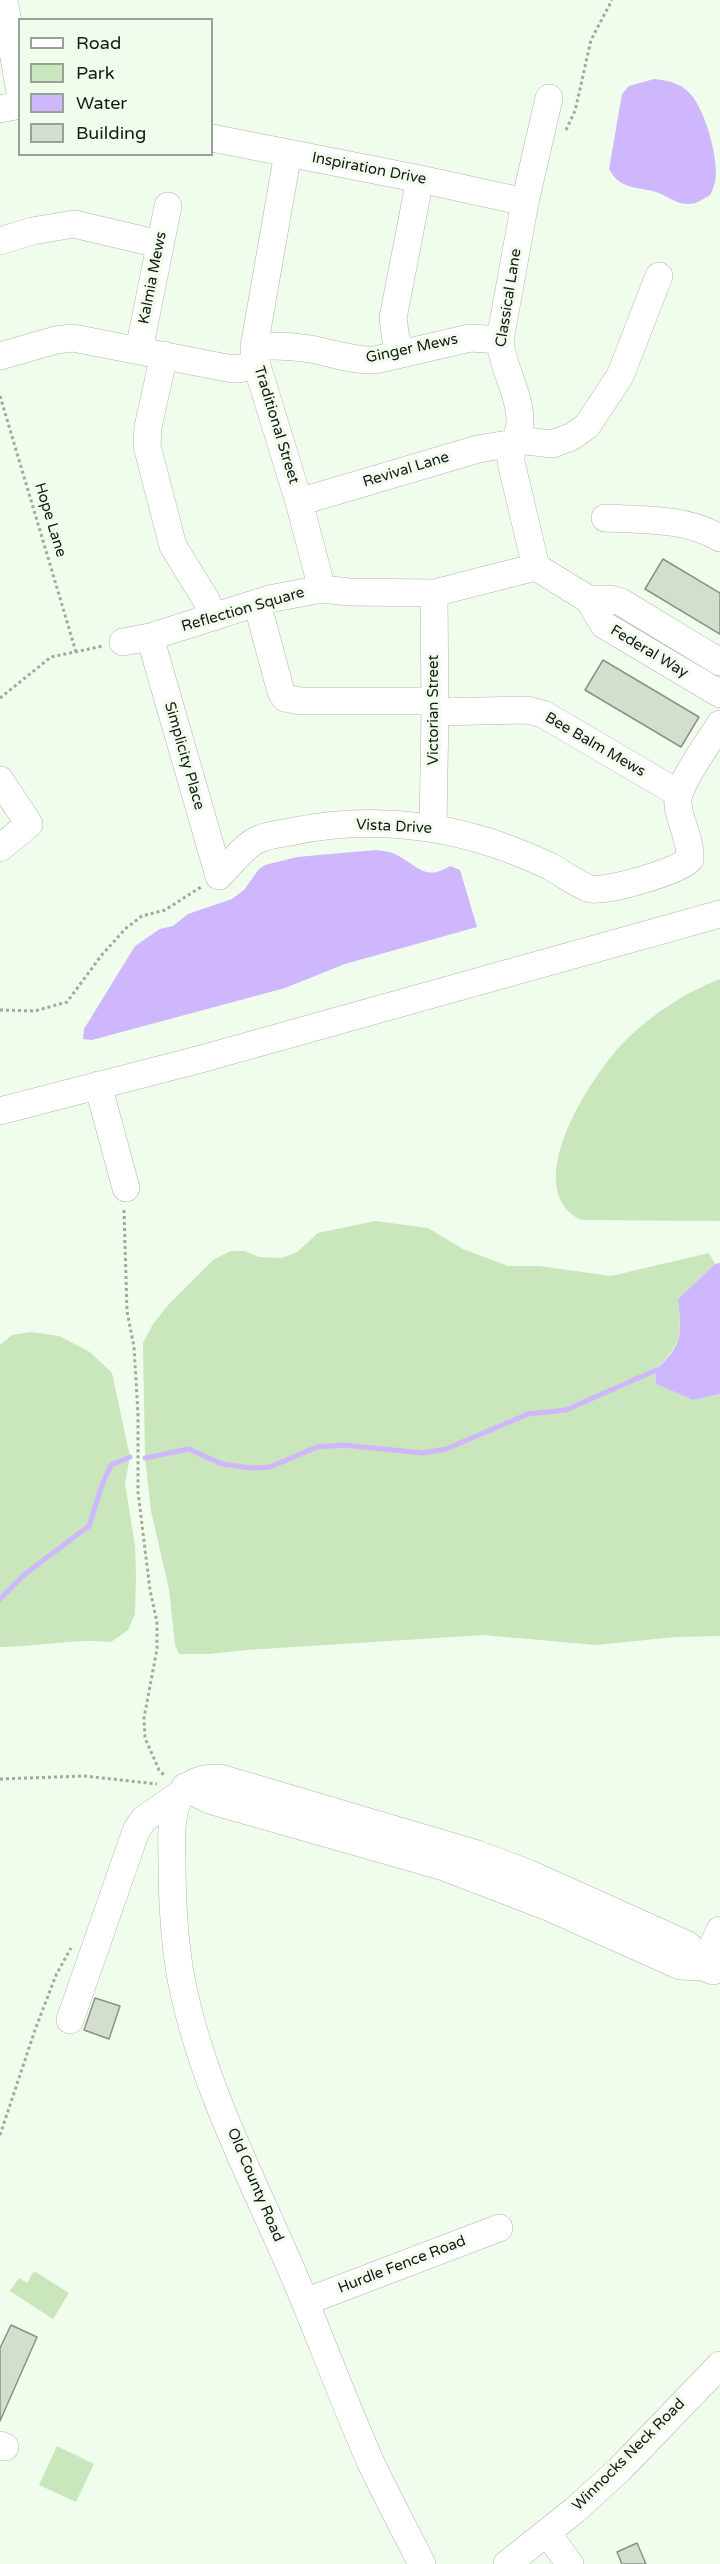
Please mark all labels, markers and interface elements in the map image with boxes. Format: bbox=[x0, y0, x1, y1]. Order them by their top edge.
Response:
legend bbox=[18, 18, 213, 156]
text: Road bbox=[76, 32, 121, 54]
text: Park bbox=[76, 62, 114, 84]
text: Water bbox=[76, 92, 127, 114]
text: Building bbox=[76, 122, 146, 144]
street label: Inspiration Drive bbox=[310, 149, 428, 189]
street label: Kalmia Mews bbox=[135, 230, 171, 326]
street label: Classical Lane bbox=[492, 247, 526, 349]
street label: Ginger Mews bbox=[364, 330, 460, 368]
street label: Traditional Street bbox=[250, 364, 302, 486]
street label: Revival Lane bbox=[361, 448, 451, 492]
street label: Hope Lane bbox=[30, 481, 70, 559]
street label: Reflection Square bbox=[179, 584, 307, 636]
street label: Federal Way bbox=[607, 622, 691, 682]
street label: Victorian Street bbox=[425, 655, 443, 765]
street label: Simplicity Place bbox=[160, 700, 208, 812]
street label: Bee Balm Mews bbox=[541, 709, 649, 781]
street label: Vista Drive bbox=[356, 816, 432, 838]
street label: Old County Road bbox=[223, 2125, 287, 2245]
street label: Hurdle Fence Road bbox=[336, 2232, 468, 2298]
street label: Winnocks Neck Road bbox=[569, 2395, 689, 2515]

